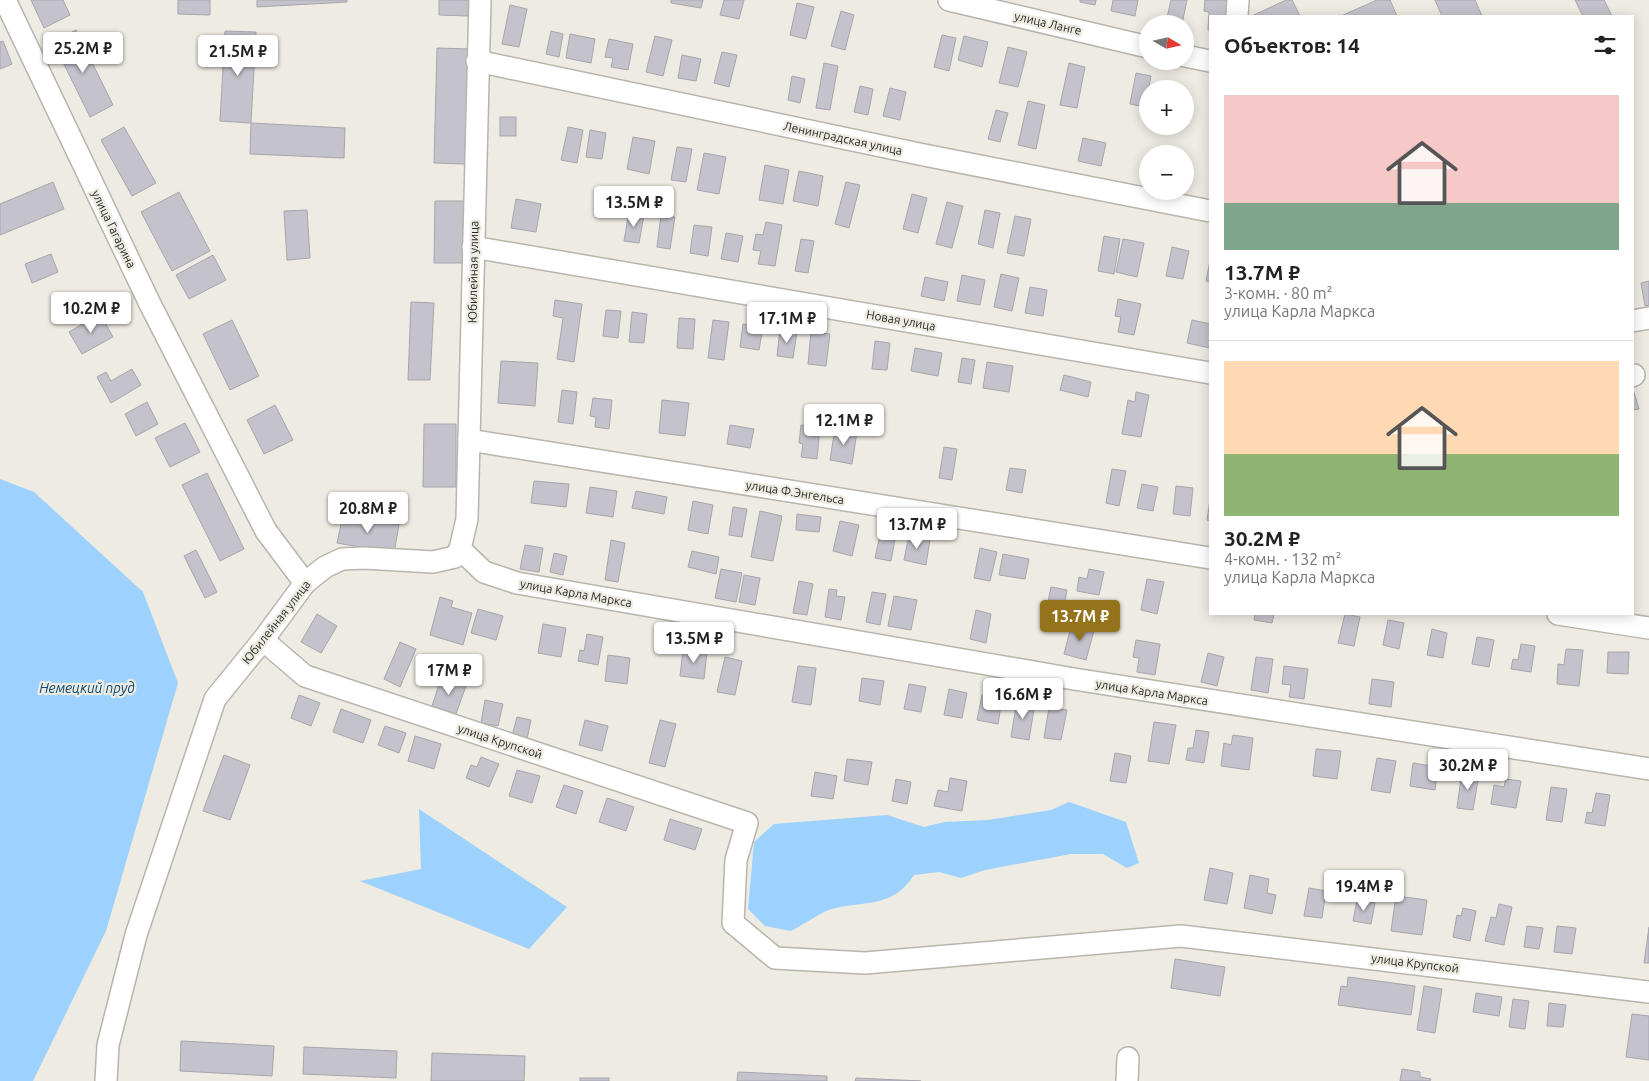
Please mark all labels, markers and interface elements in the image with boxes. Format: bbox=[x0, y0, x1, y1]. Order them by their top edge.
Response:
street label: улица Ланге bbox=[1013, 9, 1083, 37]
north arrow bbox=[1139, 15, 1194, 70]
map controls bbox=[1139, 15, 1194, 200]
icon: filters bbox=[1591, 31, 1619, 59]
pin: 25.2M ₽ bbox=[37, 32, 129, 74]
text: Объектов: 14 bbox=[1224, 33, 1360, 57]
pin: 21.5M ₽ bbox=[192, 34, 284, 77]
text: 25.2M ₽ bbox=[54, 39, 112, 57]
text: 21.5M ₽ bbox=[209, 42, 267, 60]
button: + bbox=[1139, 80, 1194, 135]
street label: Ленинградская улица bbox=[782, 119, 904, 157]
icon: home bbox=[1377, 128, 1467, 218]
button: − bbox=[1139, 145, 1194, 200]
pin: 13.5M ₽ bbox=[588, 186, 680, 228]
street label: улица Гагарина bbox=[90, 188, 138, 270]
text: 13.5M ₽ bbox=[605, 193, 663, 211]
street label: Юбилейная улица bbox=[466, 221, 480, 323]
text: 13.7M ₽ bbox=[1224, 260, 1300, 284]
text: 3-комн. · 80 m² bbox=[1224, 284, 1332, 302]
pin: 10.2M ₽ bbox=[45, 292, 137, 334]
text: 10.2M ₽ bbox=[62, 299, 120, 317]
pin: 17.1M ₽ bbox=[741, 302, 833, 344]
text: улица Карла Маркса bbox=[1224, 302, 1375, 320]
street label: Новая улица bbox=[865, 308, 937, 332]
text: 17.1M ₽ bbox=[758, 309, 816, 327]
icon: home bbox=[1377, 393, 1467, 483]
pin: 12.1M ₽ bbox=[798, 404, 890, 446]
text: 12.1M ₽ bbox=[815, 411, 873, 429]
street label: улица Ф.Энгельса bbox=[745, 478, 845, 506]
pin: 20.8M ₽ bbox=[322, 492, 414, 534]
text: 20.8M ₽ bbox=[339, 499, 397, 517]
pin: 13.7M ₽ bbox=[871, 508, 963, 550]
text: 13.7M ₽ bbox=[888, 515, 946, 533]
text: 30.2M ₽ bbox=[1224, 526, 1300, 550]
text: 4-комн. · 132 m² bbox=[1224, 550, 1341, 568]
text: улица Карла Маркса bbox=[1224, 568, 1375, 586]
street label: улица Карла Маркса bbox=[519, 577, 633, 609]
street label: Юбилейная улица bbox=[239, 578, 313, 666]
pin: 13.7M ₽ bbox=[1034, 600, 1126, 642]
text: 13.7M ₽ bbox=[1051, 607, 1109, 625]
pin: 13.5M ₽ bbox=[648, 622, 740, 664]
text: 13.5M ₽ bbox=[665, 629, 723, 647]
pin: 17M ₽ bbox=[414, 654, 484, 696]
text: 17M ₽ bbox=[426, 661, 472, 679]
street label: улица Карла Маркса bbox=[1095, 677, 1209, 707]
pin: 16.6M ₽ bbox=[977, 678, 1069, 720]
water label: Немецкий пруд bbox=[39, 680, 135, 696]
text: 16.6M ₽ bbox=[994, 685, 1052, 703]
street label: улица Крупской bbox=[456, 721, 544, 761]
pin: 30.2M ₽ bbox=[1422, 748, 1514, 791]
text: 30.2M ₽ bbox=[1439, 756, 1497, 774]
pin: 19.4M ₽ bbox=[1318, 870, 1410, 912]
text: 19.4M ₽ bbox=[1335, 877, 1393, 895]
street label: улица Крупской bbox=[1370, 951, 1460, 975]

